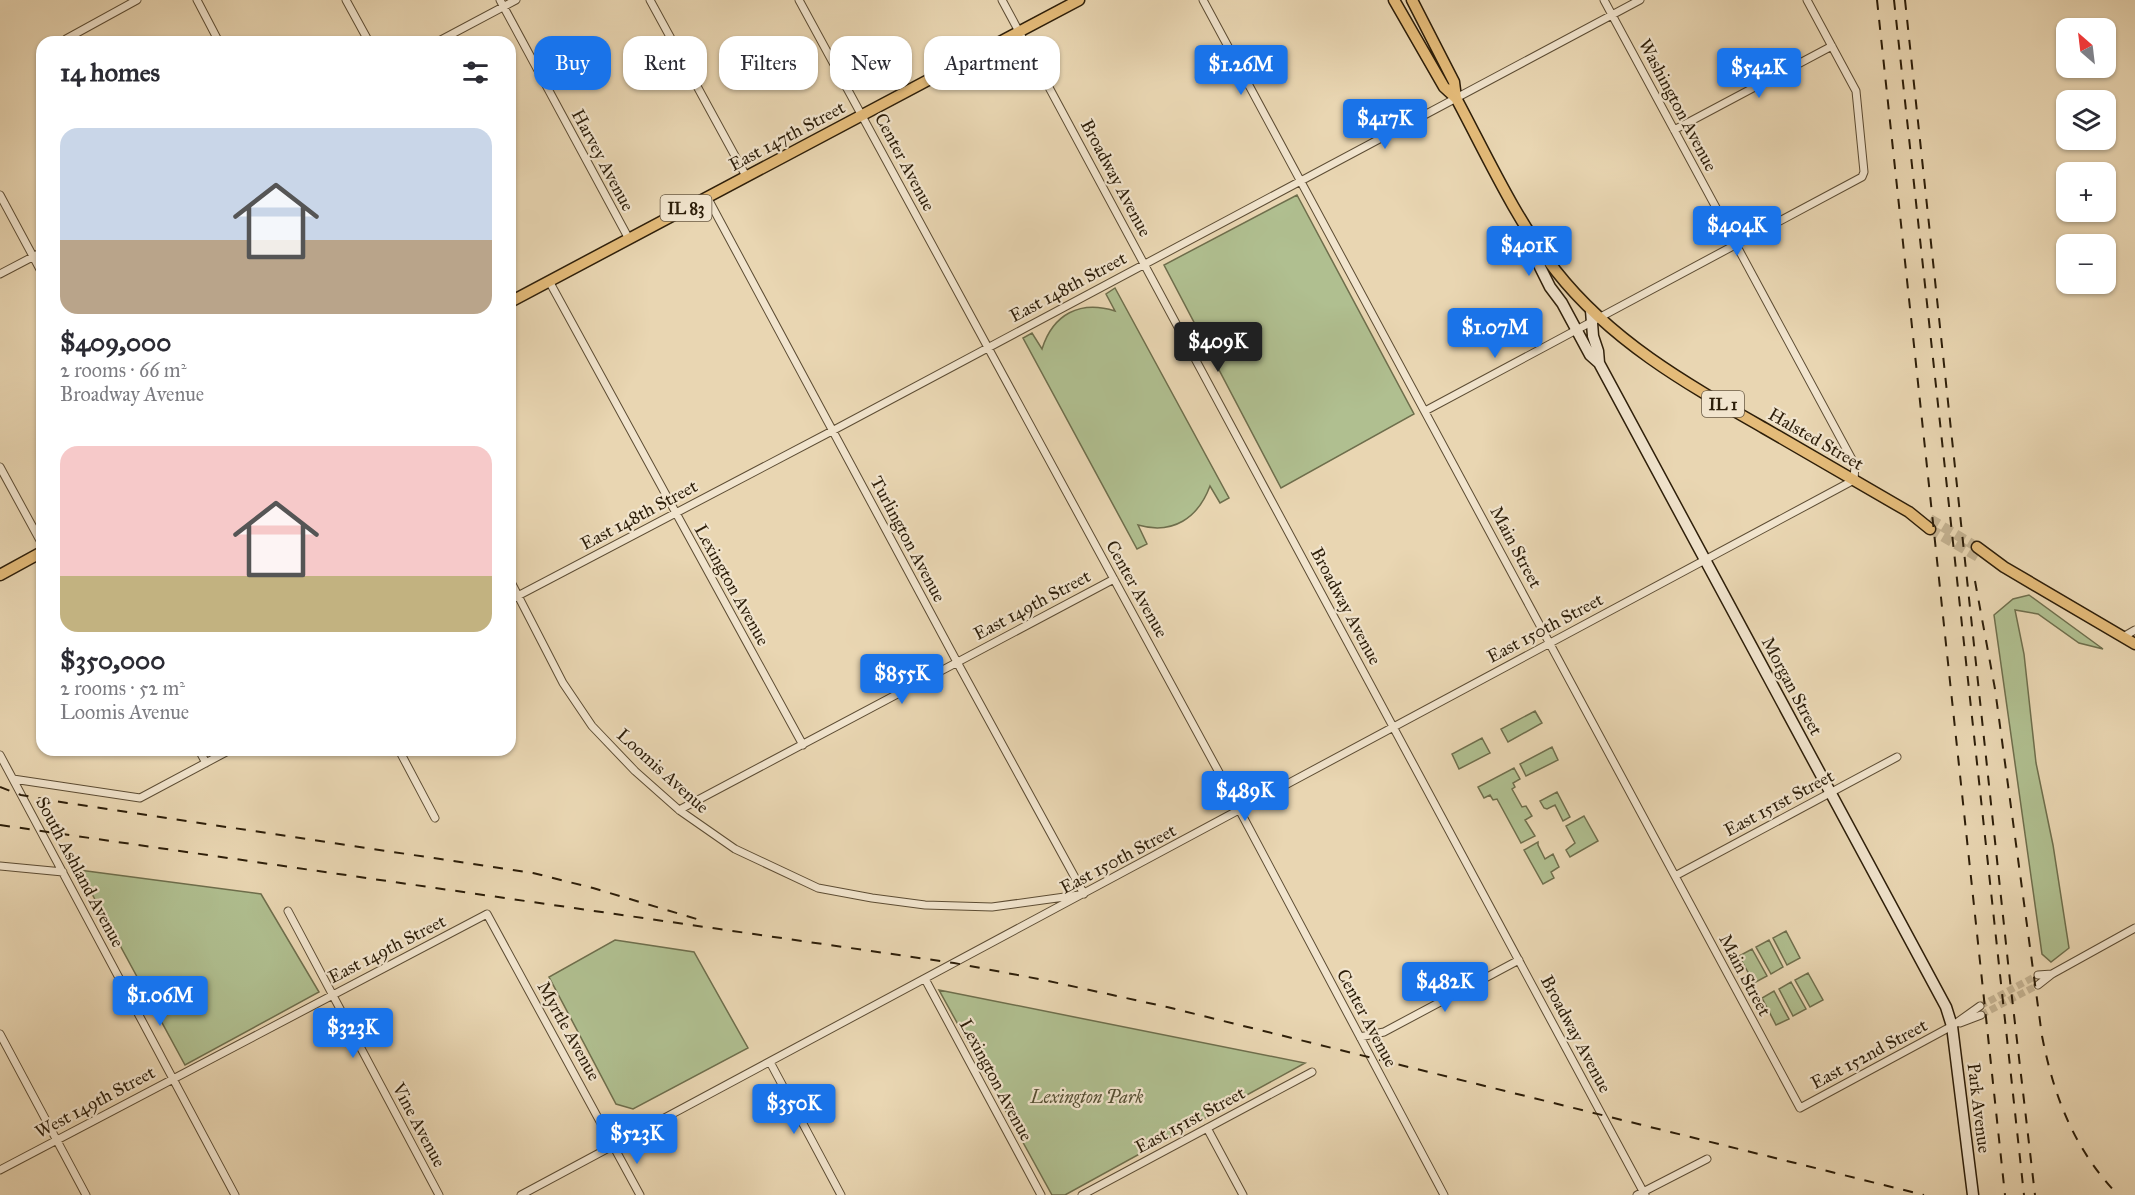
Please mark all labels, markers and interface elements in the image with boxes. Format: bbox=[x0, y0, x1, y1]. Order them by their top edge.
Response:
north arrow bbox=[2056, 18, 2116, 78]
map controls bbox=[2056, 18, 2116, 294]
street label: Washington Avenue bbox=[1633, 35, 1722, 175]
chip: Buy bbox=[534, 36, 611, 90]
chip: Rent bbox=[623, 36, 707, 90]
chip: Filters bbox=[719, 36, 818, 90]
chip: New bbox=[830, 36, 912, 90]
chip: Apartment bbox=[924, 36, 1060, 90]
pin: $1.26M bbox=[1192, 45, 1290, 96]
pin: $542K bbox=[1717, 48, 1801, 99]
text: $1.26M bbox=[1209, 52, 1273, 76]
text: $542K bbox=[1731, 55, 1787, 79]
text: 14 homes bbox=[60, 56, 160, 88]
icon: filters bbox=[459, 56, 492, 89]
button: layers bbox=[2056, 90, 2116, 150]
street label: East 147th Street bbox=[725, 96, 849, 176]
pin: $417K bbox=[1343, 99, 1427, 150]
street label: Harvey Avenue bbox=[567, 105, 639, 215]
text: $417K bbox=[1357, 106, 1413, 130]
street label: Center Avenue bbox=[870, 109, 940, 215]
street label: Broadway Avenue bbox=[1076, 116, 1156, 240]
button: + bbox=[2056, 162, 2116, 222]
icon: home bbox=[222, 167, 330, 275]
road number: IL 83 bbox=[660, 195, 712, 221]
pin: $404K bbox=[1695, 206, 1779, 257]
text: $404K bbox=[1707, 213, 1767, 237]
pin: $401K bbox=[1487, 226, 1571, 277]
text: $401K bbox=[1501, 233, 1557, 257]
button: − bbox=[2056, 234, 2116, 294]
street label: East 148th Street bbox=[1006, 247, 1131, 327]
pin: $1.07M bbox=[1446, 308, 1544, 359]
text: $1.07M bbox=[1462, 315, 1529, 339]
pin: $409K bbox=[1176, 322, 1260, 373]
text: $409,000 bbox=[60, 326, 171, 358]
text: $409K bbox=[1188, 329, 1248, 353]
text: 2 rooms · 66 m² bbox=[60, 358, 186, 382]
text: Broadway Avenue bbox=[60, 382, 204, 406]
road number: IL 1 bbox=[1702, 391, 1744, 417]
street label: Halsted Street bbox=[1765, 403, 1868, 475]
street label: Turlington Avenue bbox=[865, 472, 950, 606]
street label: East 148th Street bbox=[577, 475, 702, 555]
icon: home bbox=[222, 485, 330, 593]
street label: Main Street bbox=[1485, 502, 1547, 592]
street label: Lexington Avenue bbox=[689, 521, 774, 650]
street label: Center Avenue bbox=[1101, 536, 1173, 642]
street label: Broadway Avenue bbox=[1306, 544, 1386, 668]
street label: East 149th Street bbox=[970, 565, 1095, 645]
street label: East 150th Street bbox=[1483, 588, 1607, 668]
street label: Morgan Street bbox=[1756, 633, 1827, 740]
text: $350,000 bbox=[60, 644, 165, 676]
pin: $855K bbox=[860, 654, 944, 705]
text: $855K bbox=[874, 661, 930, 685]
text: 2 rooms · 52 m² bbox=[60, 676, 185, 700]
text: Loomis Avenue bbox=[60, 700, 189, 724]
street label: Loomis Avenue bbox=[612, 724, 714, 818]
street label: East 151st Street bbox=[1720, 765, 1838, 841]
pin: $489K bbox=[1203, 771, 1287, 822]
text: $489K bbox=[1216, 778, 1274, 802]
street label: South Ashland Avenue bbox=[31, 793, 129, 951]
street label: East 150th Street bbox=[1056, 819, 1180, 899]
street label: East 149th Street bbox=[324, 910, 450, 988]
street label: Main Street bbox=[1714, 930, 1776, 1020]
pin: $482K bbox=[1403, 962, 1487, 1013]
street label: Center Avenue bbox=[1332, 965, 1402, 1071]
text: $482K bbox=[1416, 969, 1474, 993]
street label: Broadway Avenue bbox=[1536, 972, 1616, 1096]
pin: $1.06M bbox=[111, 976, 209, 1027]
street label: Myrtle Avenue bbox=[533, 978, 605, 1084]
text: $1.06M bbox=[127, 983, 193, 1007]
pin: $323K bbox=[311, 1008, 395, 1059]
street label: East 152nd Street bbox=[1807, 1014, 1932, 1094]
text: $323K bbox=[327, 1015, 379, 1039]
street label: Lexington Avenue bbox=[954, 1015, 1037, 1145]
street label: West 149th Street bbox=[31, 1061, 159, 1143]
street label: Park Avenue bbox=[1963, 1062, 1995, 1154]
street label: Vine Avenue bbox=[387, 1078, 450, 1171]
street label: East 151st Street bbox=[1131, 1082, 1249, 1158]
pin: $350K bbox=[752, 1084, 836, 1135]
park label: Lexington Park bbox=[1030, 1086, 1143, 1108]
text: $350K bbox=[766, 1091, 822, 1115]
pin: $523K bbox=[595, 1114, 679, 1165]
text: $523K bbox=[610, 1121, 664, 1145]

